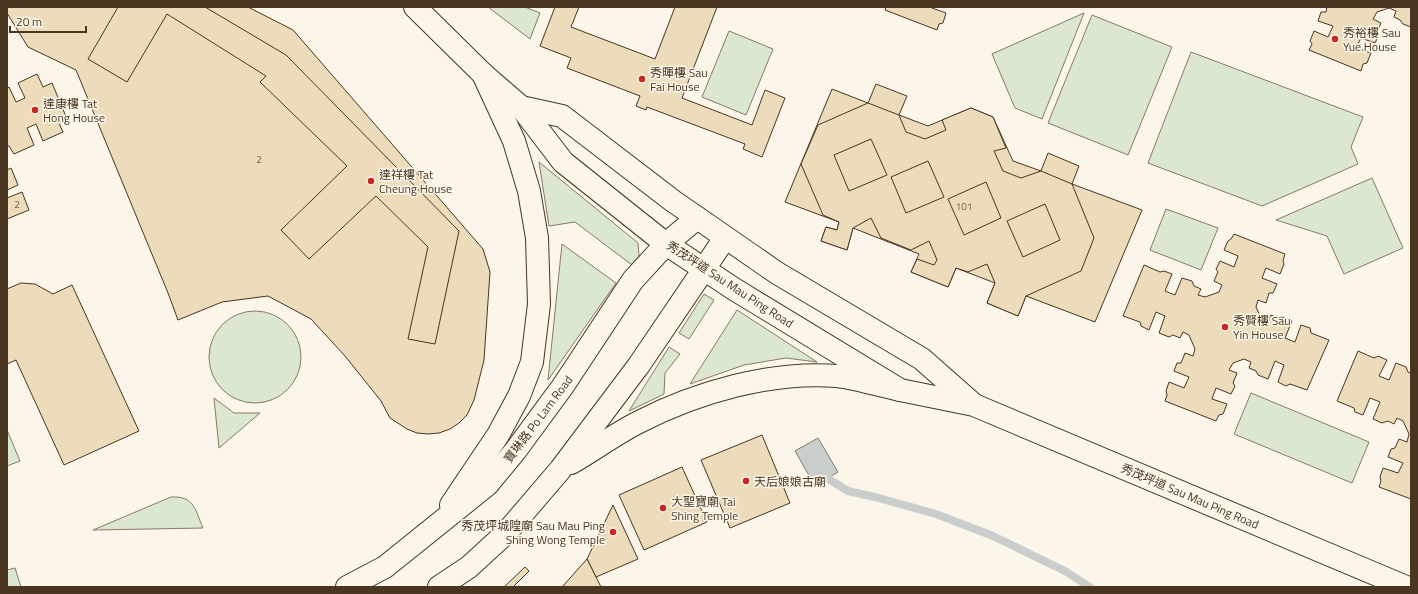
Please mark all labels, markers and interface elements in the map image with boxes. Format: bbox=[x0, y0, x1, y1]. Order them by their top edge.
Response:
scale bar bbox=[10, 8, 86, 34]
text: 20 m bbox=[16, 12, 42, 31]
place label: 秀裕樓 Sau Yue House bbox=[1343, 23, 1401, 56]
marker: 秀裕樓 Sau Yue House bbox=[1330, 34, 1340, 44]
place label: 秀暉樓 Sau Fai House bbox=[650, 63, 708, 96]
marker: 秀暉樓 Sau Fai House bbox=[637, 74, 647, 84]
place label: 達康樓 Tat Hong House bbox=[43, 94, 105, 127]
marker: 達康樓 Tat Hong House bbox=[30, 105, 40, 115]
house number: 2 bbox=[256, 152, 262, 167]
place label: 達祥樓 Tat Cheung House bbox=[379, 165, 452, 198]
marker: 達祥樓 Tat Cheung House bbox=[366, 176, 376, 186]
house number: 2 bbox=[14, 197, 20, 212]
house number: 101 bbox=[956, 199, 972, 214]
street label: 秀茂坪道 Sau Mau Ping Road bbox=[663, 236, 797, 332]
place label: 秀賢樓 Sau Yin House bbox=[1233, 311, 1291, 344]
marker: 秀賢樓 Sau Yin House bbox=[1220, 322, 1230, 332]
street label: 寶琳路 Po Lam Road bbox=[499, 371, 577, 467]
street label: 秀茂坪道 Sau Mau Ping Road bbox=[1118, 458, 1262, 534]
place label: 天后娘娘古廟 bbox=[754, 472, 826, 491]
marker: 天后娘娘古廟 bbox=[741, 476, 751, 486]
place label: 大聖寶廟 Tai Shing Temple bbox=[671, 492, 738, 525]
marker: 大聖寶廟 Tai Shing Temple bbox=[658, 503, 668, 513]
place label: 秀茂坪城隍廟 Sau Mau Ping Shing Wong Temple bbox=[461, 516, 605, 549]
marker: 秀茂坪城隍廟 Sau Mau Ping Shing Wong Temple bbox=[608, 527, 618, 537]

